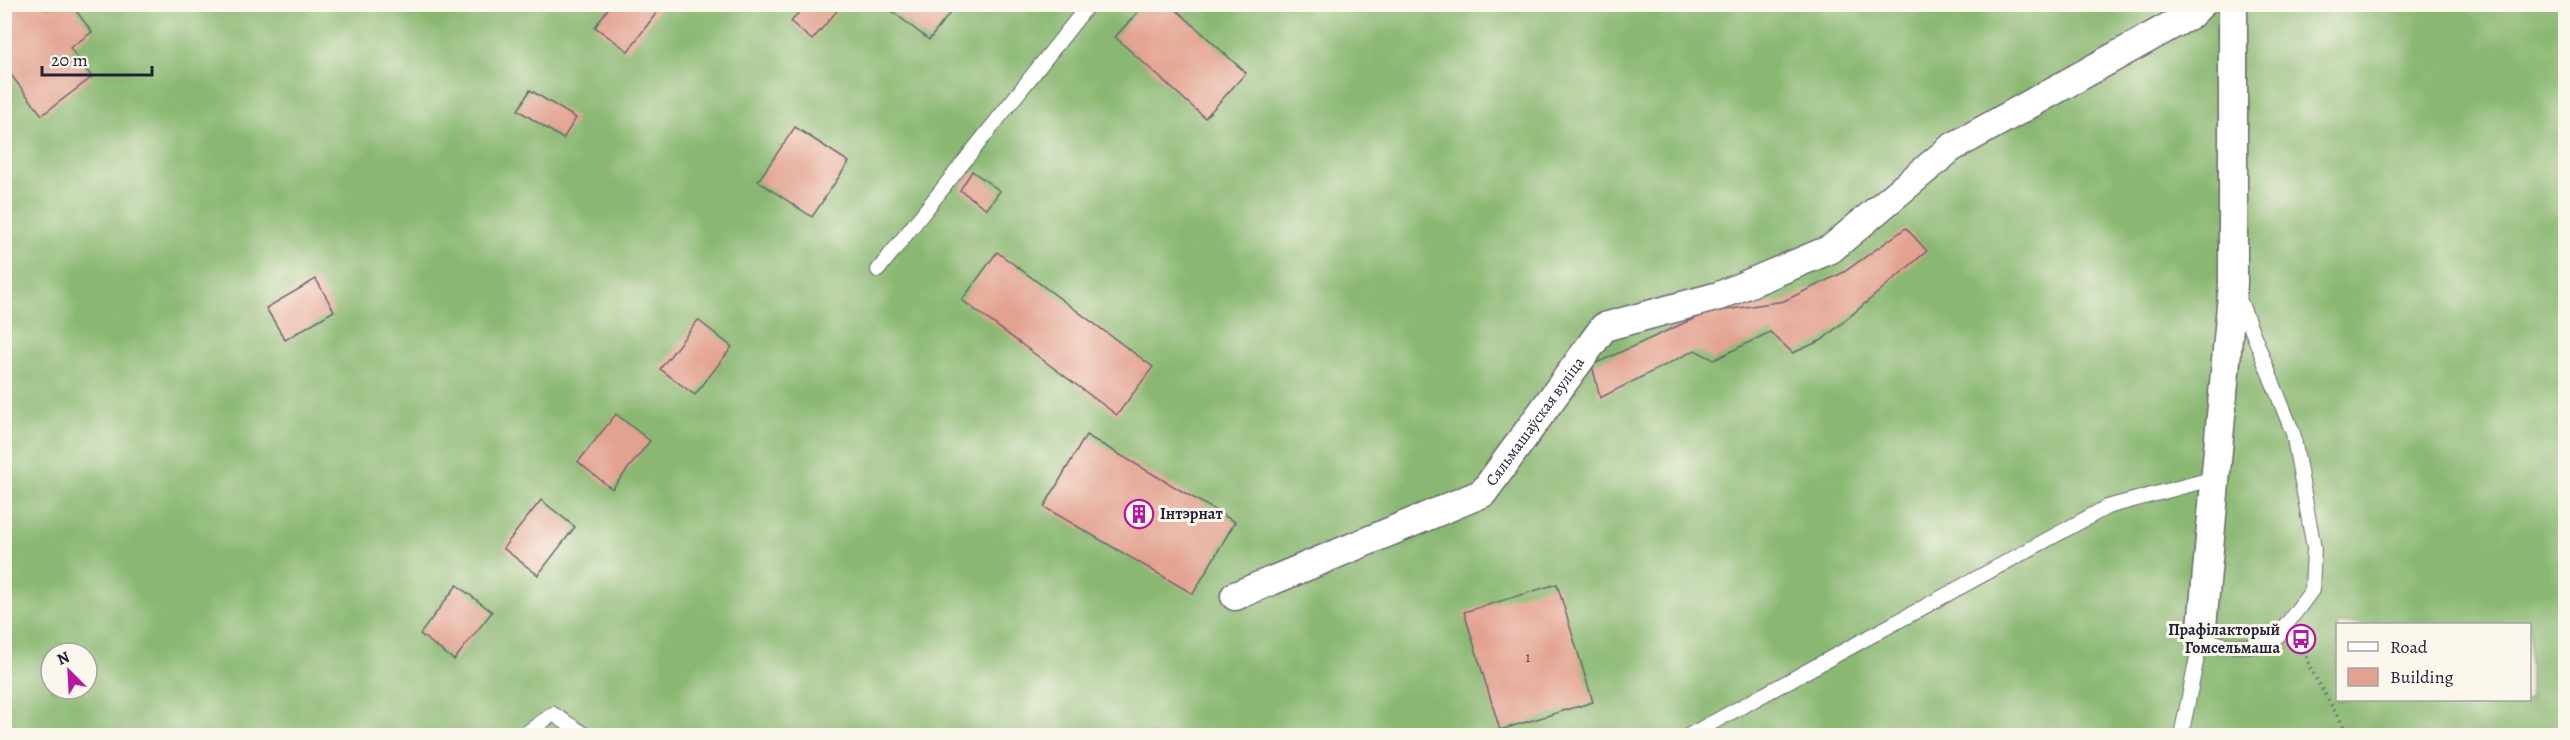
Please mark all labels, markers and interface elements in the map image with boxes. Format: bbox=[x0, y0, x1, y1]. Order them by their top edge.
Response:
scale bar bbox=[42, 39, 152, 77]
text: 20 m bbox=[51, 48, 88, 72]
street label: Сяльмашаўская вуліца bbox=[1481, 352, 1590, 491]
building icon: Інтэрнат bbox=[1123, 498, 1155, 530]
place label: Інтэрнат bbox=[1160, 503, 1223, 525]
place label: Прафілакторый Гомсельмаша bbox=[2168, 619, 2280, 659]
bus stop icon: Прафілакторый Гомсельмаша bbox=[2285, 623, 2317, 655]
legend bbox=[2336, 623, 2531, 701]
text: Road bbox=[2390, 635, 2428, 659]
north arrow bbox=[39, 641, 99, 701]
text: N bbox=[54, 646, 73, 671]
house number: 1 bbox=[1526, 648, 1531, 667]
text: Building bbox=[2390, 665, 2454, 689]

